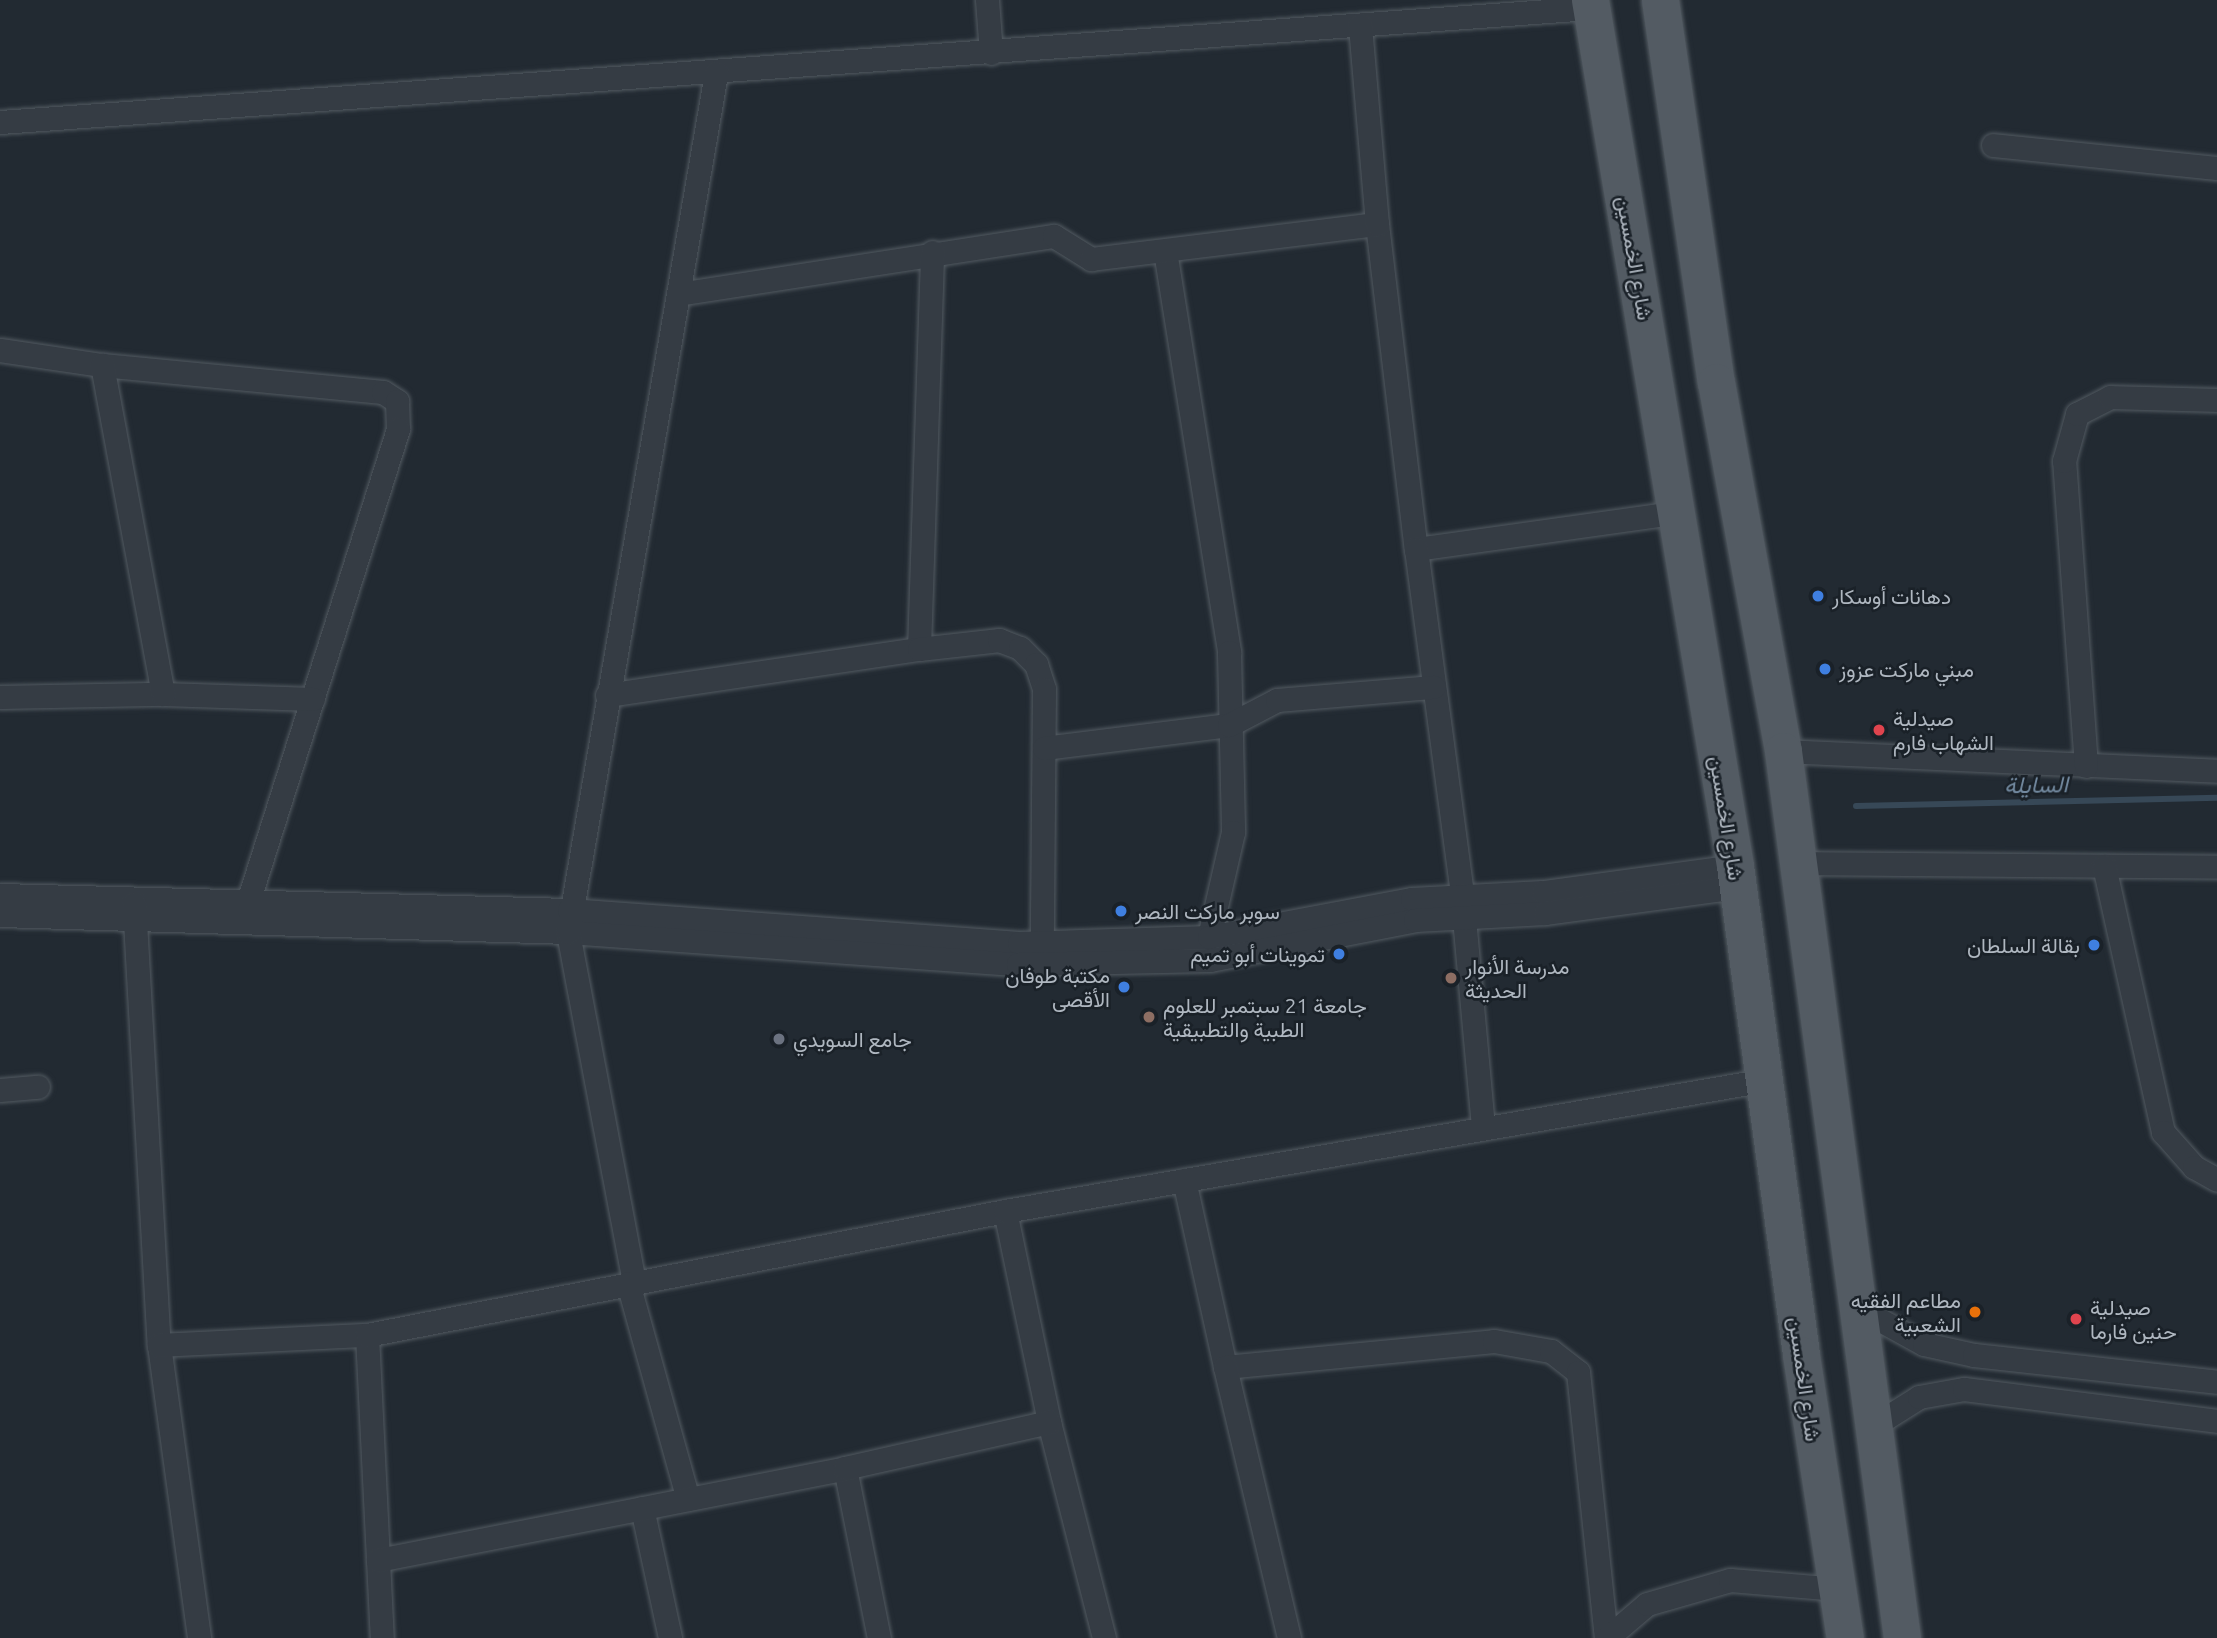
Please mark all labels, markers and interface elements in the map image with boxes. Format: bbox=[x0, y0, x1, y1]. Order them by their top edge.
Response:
street label: شارع الخمسين bbox=[1612, 194, 1658, 322]
place label: دهانات أوسكار bbox=[1832, 583, 1951, 609]
marker: دهانات أوسكار bbox=[1810, 588, 1826, 604]
place label: مبني ماركت عزوز bbox=[1839, 656, 1974, 682]
marker: مبني ماركت عزوز bbox=[1817, 661, 1833, 677]
place label: صيدلية الشهاب فارم bbox=[1893, 705, 1994, 755]
marker: صيدلية الشهاب فارم bbox=[1871, 722, 1887, 738]
street label: شارع الخمسين bbox=[1705, 754, 1749, 882]
water label: السايلة bbox=[2004, 771, 2068, 799]
place label: سوبر ماركت النصر bbox=[1135, 898, 1280, 924]
marker: سوبر ماركت النصر bbox=[1113, 903, 1129, 919]
place label: بقالة السلطان bbox=[1967, 932, 2080, 958]
marker: بقالة السلطان bbox=[2086, 937, 2102, 953]
place label: تموينات أبو تميم bbox=[1190, 941, 1325, 967]
marker: تموينات أبو تميم bbox=[1331, 946, 1347, 962]
place label: مدرسة الأنوار الحديثة bbox=[1465, 953, 1569, 1003]
place label: مكتبة طوفان الأقصى bbox=[1005, 962, 1110, 1012]
marker: مدرسة الأنوار الحديثة bbox=[1443, 970, 1459, 986]
marker: مكتبة طوفان الأقصى bbox=[1116, 979, 1132, 995]
place label: جامعة 21 سبتمبر للعلوم الطبية والتطبيقية bbox=[1163, 992, 1367, 1042]
marker: جامعة 21 سبتمبر للعلوم الطبية والتطبيقية bbox=[1141, 1009, 1157, 1025]
place label: جامع السويدي bbox=[793, 1026, 912, 1052]
marker: جامع السويدي bbox=[771, 1031, 787, 1047]
place label: مطاعم الفقيه الشعبية bbox=[1851, 1287, 1961, 1337]
place label: صيدلية حنين فارما bbox=[2090, 1294, 2177, 1344]
marker: مطاعم الفقيه الشعبية bbox=[1967, 1304, 1983, 1320]
marker: صيدلية حنين فارما bbox=[2068, 1311, 2084, 1327]
street label: شارع الخمسين bbox=[1784, 1315, 1826, 1443]

